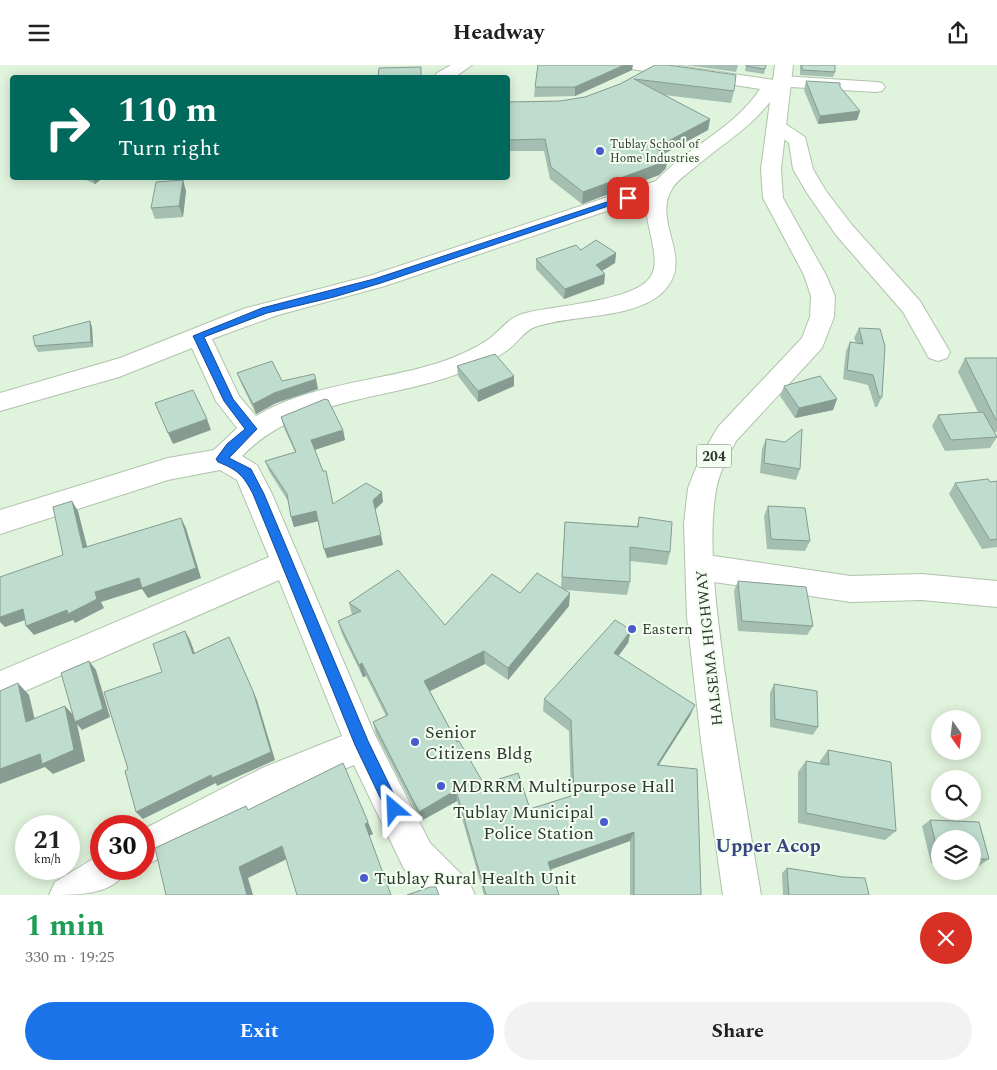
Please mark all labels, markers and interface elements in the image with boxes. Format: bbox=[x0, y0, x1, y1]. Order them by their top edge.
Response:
text: Headway bbox=[453, 16, 544, 49]
icon: menu bbox=[25, 19, 53, 47]
icon: share bbox=[944, 19, 972, 47]
text: 110 m bbox=[118, 84, 217, 137]
icon: right bbox=[35, 95, 100, 160]
text: Turn right bbox=[118, 132, 220, 165]
place label: Tublay School of Home Industries bbox=[610, 135, 700, 168]
marker: Tublay School of Home Industries bbox=[594, 145, 606, 157]
pin bbox=[607, 177, 649, 219]
icon: arrive bbox=[614, 184, 642, 212]
road number: 204 bbox=[696, 445, 732, 467]
street label: HALSEMA HIGHWAY bbox=[690, 569, 729, 727]
place label: Eastern bbox=[642, 618, 693, 641]
marker: Eastern bbox=[626, 623, 638, 635]
north arrow bbox=[931, 710, 981, 760]
map controls bbox=[931, 710, 981, 880]
place label: Senior Citizens Bldg bbox=[425, 719, 533, 767]
marker: Senior Citizens Bldg bbox=[409, 736, 421, 748]
button: search bbox=[931, 770, 981, 820]
place label: MDRRM Multipurpose Hall bbox=[451, 773, 675, 800]
marker: MDRRM Multipurpose Hall bbox=[435, 780, 447, 792]
position arrow bbox=[367, 782, 419, 834]
place label: Tublay Municipal Police Station bbox=[453, 799, 594, 847]
speed limit sign: 30 bbox=[90, 815, 155, 880]
marker: Tublay Municipal Police Station bbox=[598, 816, 610, 828]
text: 21 bbox=[33, 822, 62, 860]
button: layers bbox=[931, 830, 981, 880]
district label: Upper Acop bbox=[715, 832, 821, 861]
text: km/h bbox=[34, 850, 61, 869]
place label: Tublay Rural Health Unit bbox=[374, 865, 576, 892]
marker: Tublay Rural Health Unit bbox=[358, 872, 370, 884]
text: 1 min bbox=[25, 903, 105, 949]
button: close bbox=[920, 912, 972, 964]
text: 330 m · 19:25 bbox=[25, 945, 115, 969]
button: Exit bbox=[25, 1002, 494, 1060]
button: Share bbox=[504, 1002, 972, 1060]

